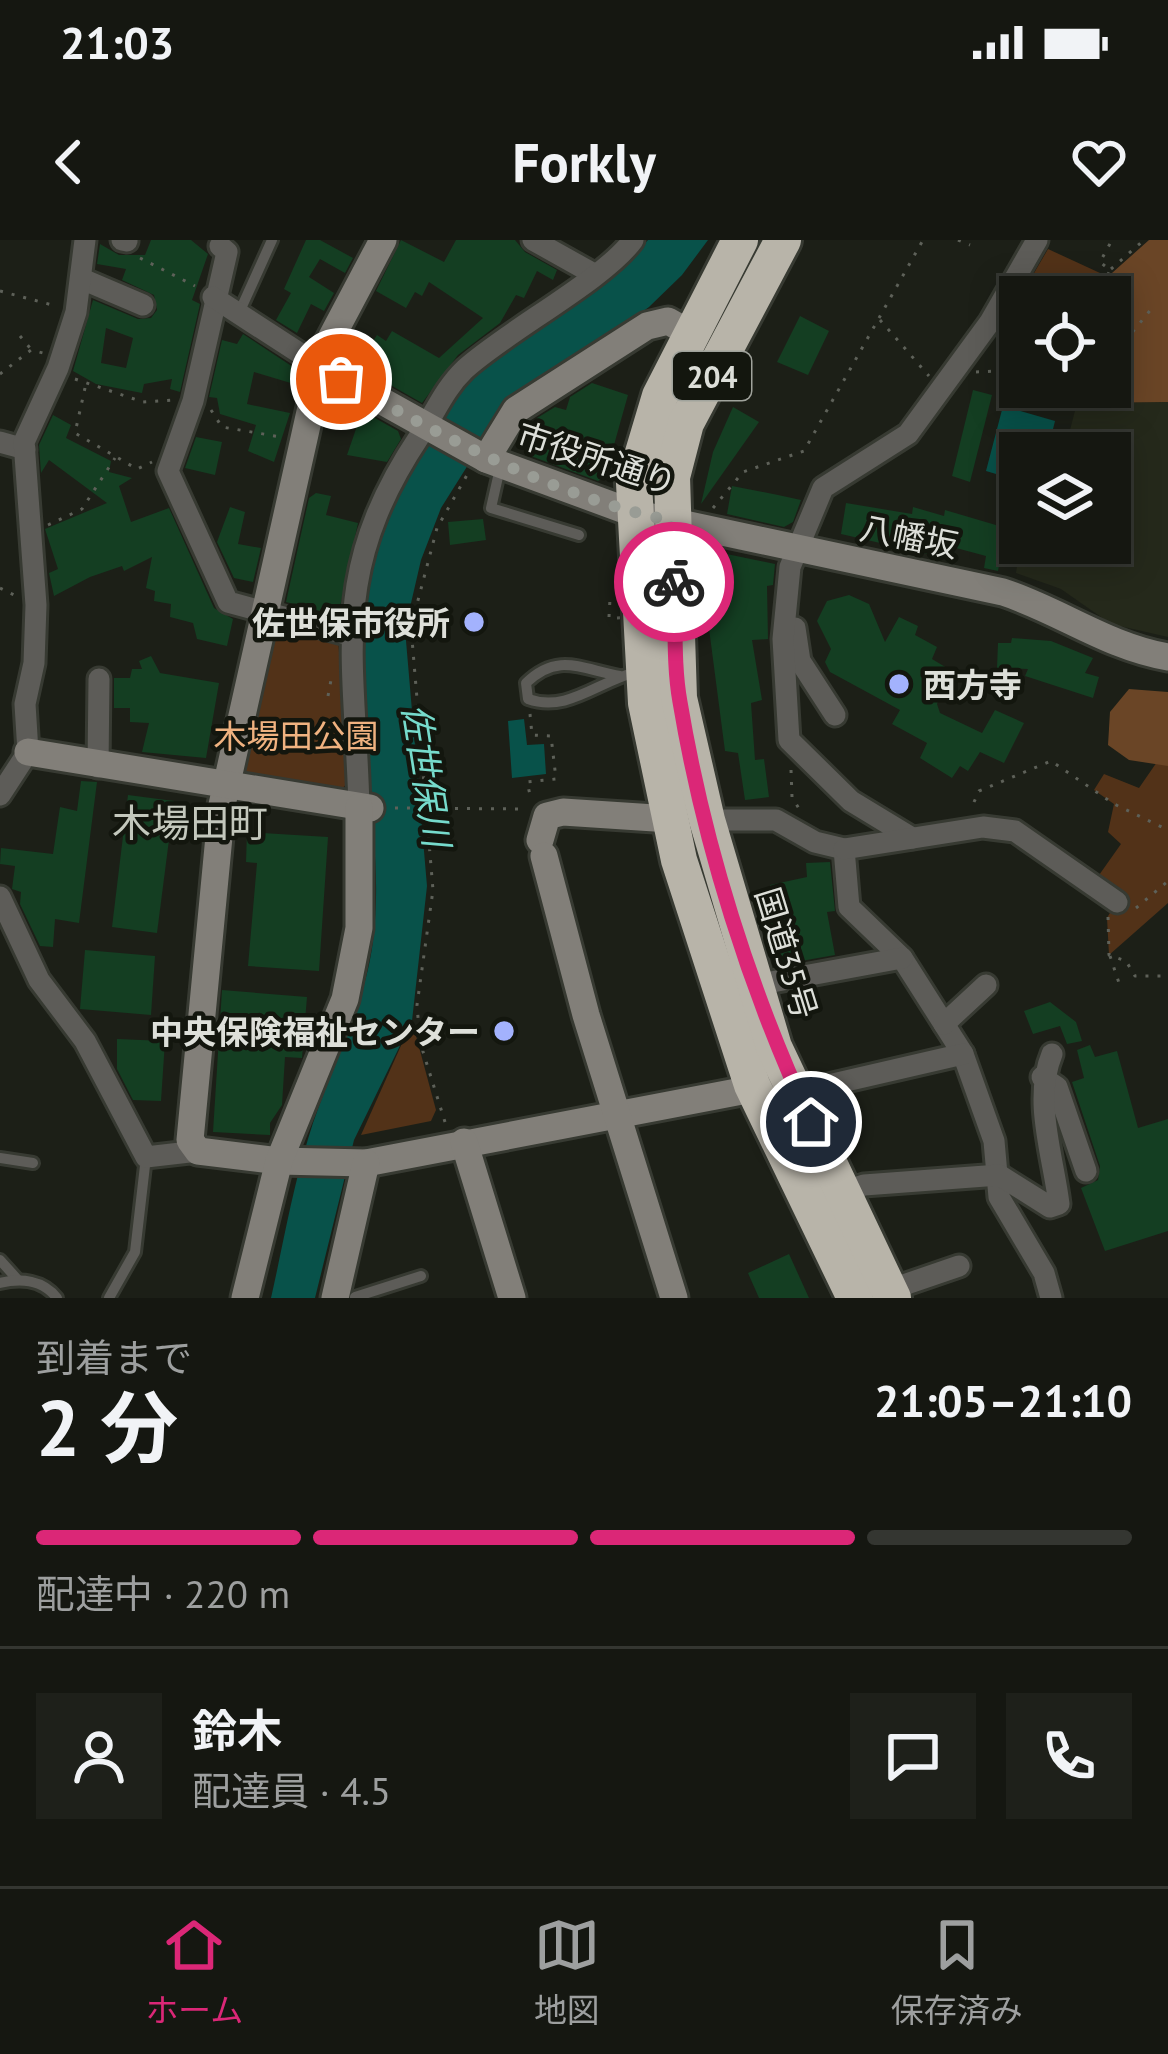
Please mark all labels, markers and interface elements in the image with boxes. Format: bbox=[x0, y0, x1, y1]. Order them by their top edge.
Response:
text: 21:03 bbox=[60, 13, 174, 71]
text: Forkly bbox=[512, 127, 656, 197]
icon: back bbox=[36, 129, 102, 195]
icon: heart bbox=[1066, 129, 1132, 195]
map controls bbox=[999, 276, 1131, 564]
button: locate bbox=[999, 276, 1131, 408]
pin bbox=[290, 328, 392, 430]
icon: bag bbox=[308, 346, 374, 412]
road number: 204 bbox=[673, 352, 751, 400]
street label: 市役所通り bbox=[512, 412, 682, 504]
button: layers bbox=[999, 432, 1131, 564]
street label: 八幡坂 bbox=[856, 505, 962, 567]
courier bbox=[614, 522, 734, 642]
icon: bike bbox=[641, 549, 707, 615]
place label: 佐世保市役所 bbox=[252, 601, 450, 644]
marker: 佐世保市役所 bbox=[461, 609, 487, 635]
place label: 西方寺 bbox=[923, 663, 1022, 706]
marker: 西方寺 bbox=[886, 671, 912, 697]
water label: 佐世保川 bbox=[393, 700, 462, 854]
park label: 木場田公園 bbox=[214, 714, 379, 757]
district label: 木場田町 bbox=[112, 797, 268, 848]
street label: 国道35号 bbox=[747, 882, 827, 1024]
place label: 中央保険福祉センター bbox=[150, 1010, 480, 1053]
marker: 中央保険福祉センター bbox=[491, 1018, 517, 1044]
pin bbox=[760, 1071, 862, 1173]
icon: home bbox=[778, 1089, 844, 1155]
text: 到着まで bbox=[36, 1332, 192, 1383]
text: 21:05–21:10 bbox=[874, 1371, 1132, 1429]
text: 2 分 bbox=[36, 1377, 178, 1478]
text: 配達中 · 220 m bbox=[36, 1568, 290, 1619]
button: person bbox=[36, 1693, 162, 1819]
button: chat bbox=[850, 1693, 976, 1819]
button: phone bbox=[1006, 1693, 1132, 1819]
text: 鈴木 bbox=[192, 1701, 282, 1759]
text: 配達員 · 4.5 bbox=[192, 1765, 391, 1816]
tab: ホーム bbox=[145, 1912, 243, 2032]
tab: 地図 bbox=[534, 1912, 600, 2032]
tab: 保存済み bbox=[891, 1912, 1023, 2032]

